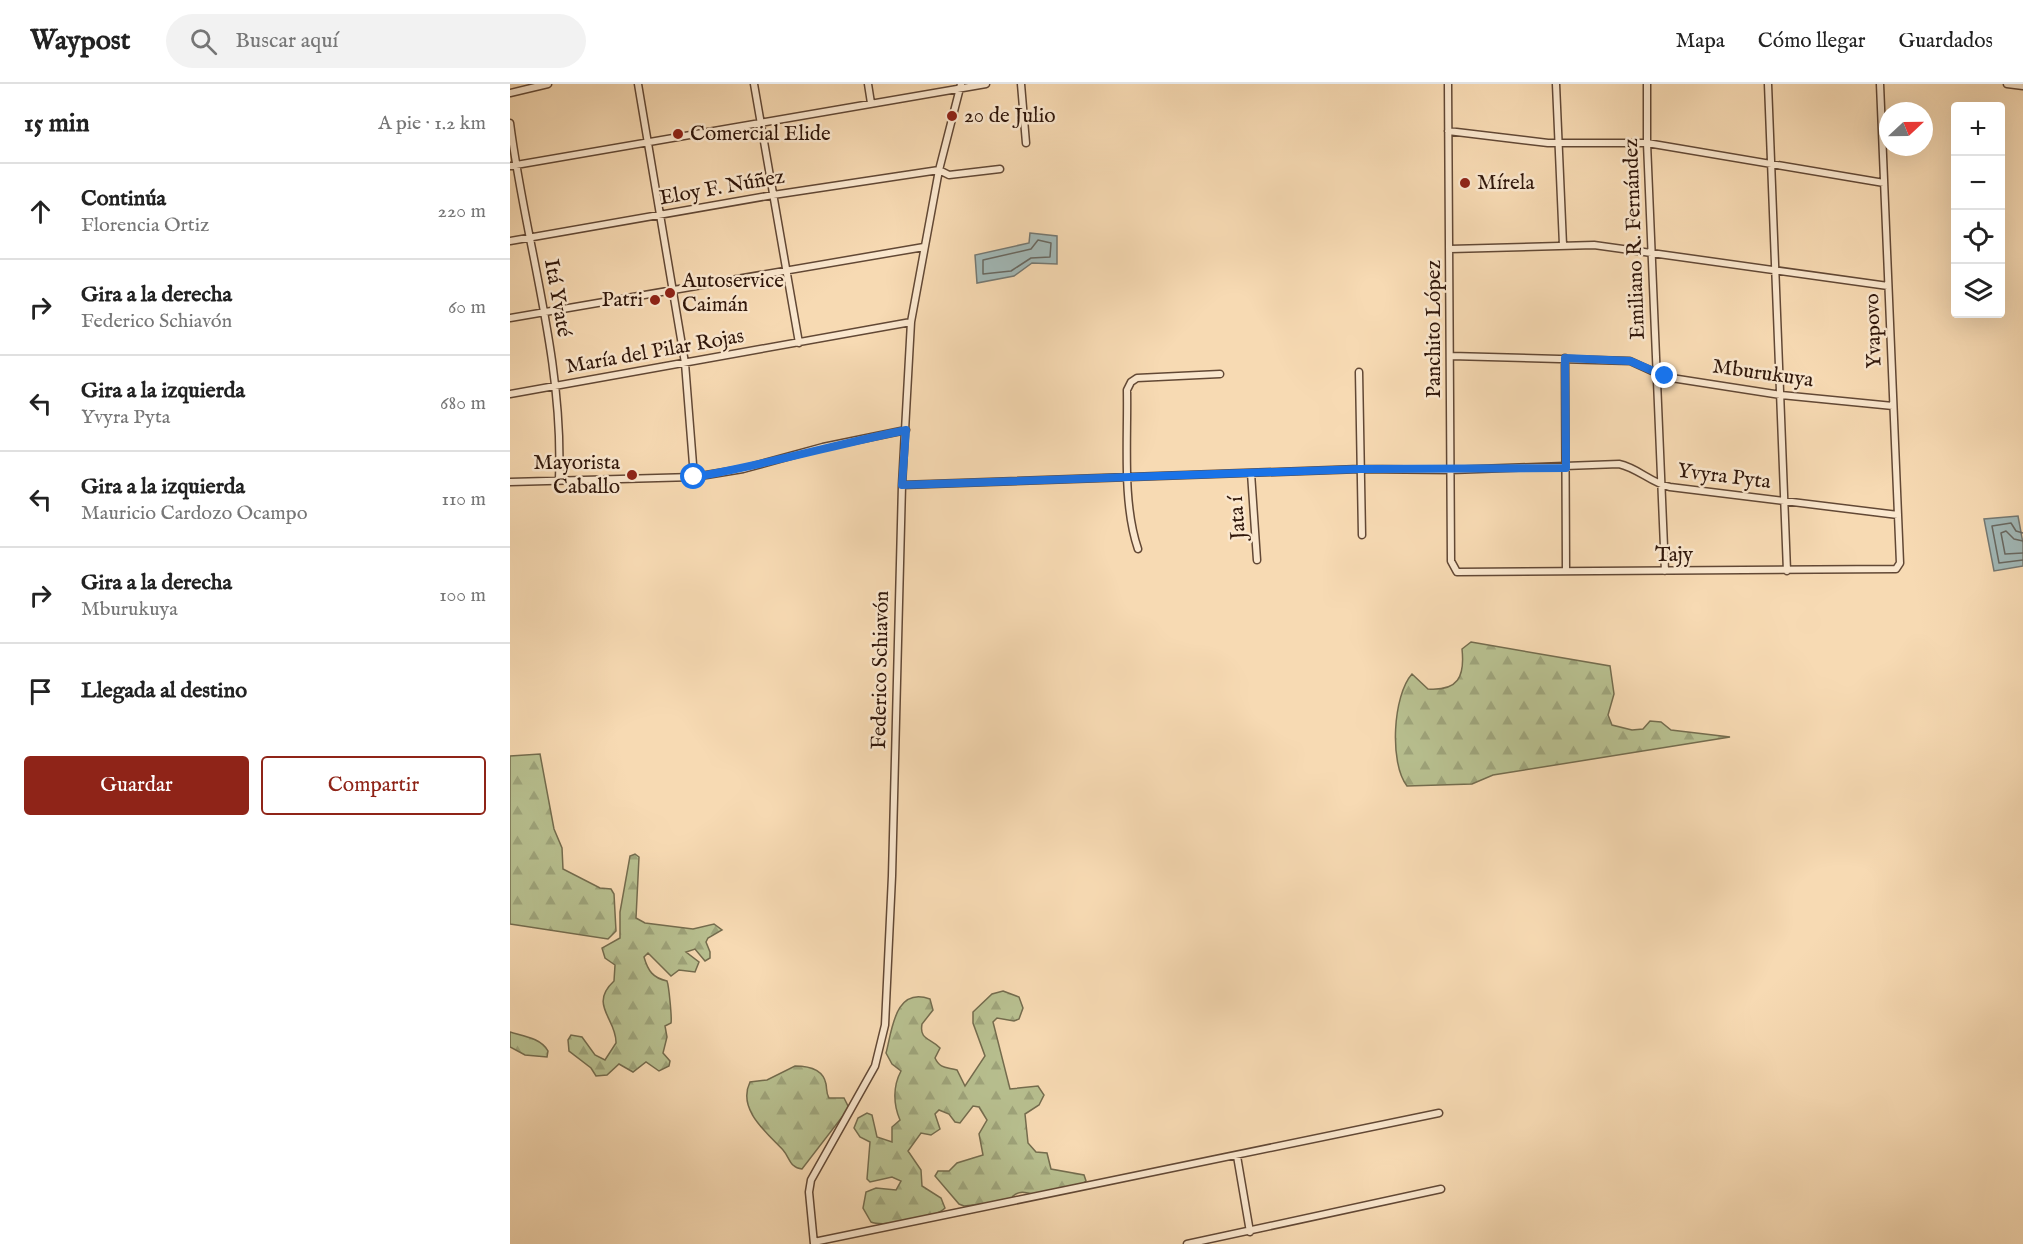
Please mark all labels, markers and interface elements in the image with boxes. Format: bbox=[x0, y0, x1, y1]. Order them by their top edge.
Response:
search box bbox=[166, 14, 586, 68]
text: Waypost bbox=[30, 24, 130, 59]
icon: search bbox=[187, 25, 220, 58]
text: Buscar aquí bbox=[235, 27, 339, 55]
text: Mapa bbox=[1676, 28, 1725, 55]
text: Cómo llegar bbox=[1758, 28, 1865, 55]
text: Guardados bbox=[1898, 28, 1993, 55]
north arrow bbox=[1879, 102, 1933, 156]
map controls bbox=[1951, 102, 2005, 318]
button: + bbox=[1951, 102, 2005, 156]
place label: 20 de Julio bbox=[964, 103, 1056, 130]
text: 15 min bbox=[24, 107, 90, 140]
marker: 20 de Julio bbox=[945, 109, 959, 123]
text: A pie · 1.2 km bbox=[378, 111, 486, 136]
place label: Comercial Elide bbox=[690, 121, 831, 148]
marker: Comercial Elide bbox=[671, 127, 685, 141]
street label: Emiliano R. Fernández bbox=[1618, 137, 1652, 340]
button: − bbox=[1951, 156, 2005, 210]
street label: Eloy F. Núñez bbox=[657, 164, 787, 212]
place label: Mírela bbox=[1477, 170, 1535, 197]
marker: Mírela bbox=[1458, 176, 1472, 190]
text: Continúa bbox=[81, 185, 166, 213]
icon: ahead bbox=[24, 195, 57, 228]
text: 220 m bbox=[438, 199, 486, 224]
button: locate bbox=[1951, 210, 2005, 264]
text: Florencia Ortiz bbox=[81, 213, 209, 238]
street label: Itá Yvaté bbox=[537, 257, 577, 339]
street label: Panchito López bbox=[1421, 260, 1448, 398]
button: layers bbox=[1951, 264, 2005, 318]
place label: Autoservice Caimán bbox=[681, 268, 784, 319]
text: Gira a la derecha bbox=[81, 281, 232, 309]
marker: Autoservice Caimán bbox=[663, 286, 677, 300]
place label: Patri bbox=[601, 287, 643, 314]
icon: right bbox=[24, 291, 57, 324]
marker: Patri bbox=[648, 293, 662, 307]
street label: Yvapovo bbox=[1859, 293, 1889, 369]
text: 60 m bbox=[448, 295, 486, 320]
text: Federico Schiavón bbox=[81, 309, 232, 334]
street label: María del Pilar Rojas bbox=[564, 323, 746, 381]
street label: Mburukuya bbox=[1711, 354, 1816, 395]
route end bbox=[1651, 362, 1677, 388]
text: Gira a la izquierda bbox=[81, 377, 245, 405]
icon: left bbox=[24, 387, 57, 420]
text: 680 m bbox=[440, 391, 486, 416]
text: Yvyra Pyta bbox=[81, 405, 170, 430]
place label: Mayorista Caballo bbox=[533, 450, 621, 501]
street label: Yvyra Pyta bbox=[1676, 458, 1773, 496]
route start bbox=[680, 463, 706, 489]
marker: Mayorista Caballo bbox=[625, 468, 639, 482]
text: Gira a la izquierda bbox=[81, 473, 245, 501]
icon: left bbox=[24, 483, 57, 516]
text: 110 m bbox=[442, 487, 486, 512]
street label: Jata í bbox=[1223, 494, 1253, 543]
text: Mauricio Cardozo Ocampo bbox=[81, 501, 307, 526]
street label: Tajy bbox=[1655, 542, 1694, 569]
text: Gira a la derecha bbox=[81, 569, 232, 597]
icon: right bbox=[24, 579, 57, 612]
text: 100 m bbox=[439, 583, 486, 608]
street label: Federico Schiavón bbox=[866, 590, 896, 750]
text: Mburukuya bbox=[81, 597, 178, 622]
icon: arrive bbox=[24, 675, 57, 708]
text: Llegada al destino bbox=[81, 677, 247, 705]
button: Guardar bbox=[24, 756, 249, 815]
button: Compartir bbox=[261, 756, 486, 815]

